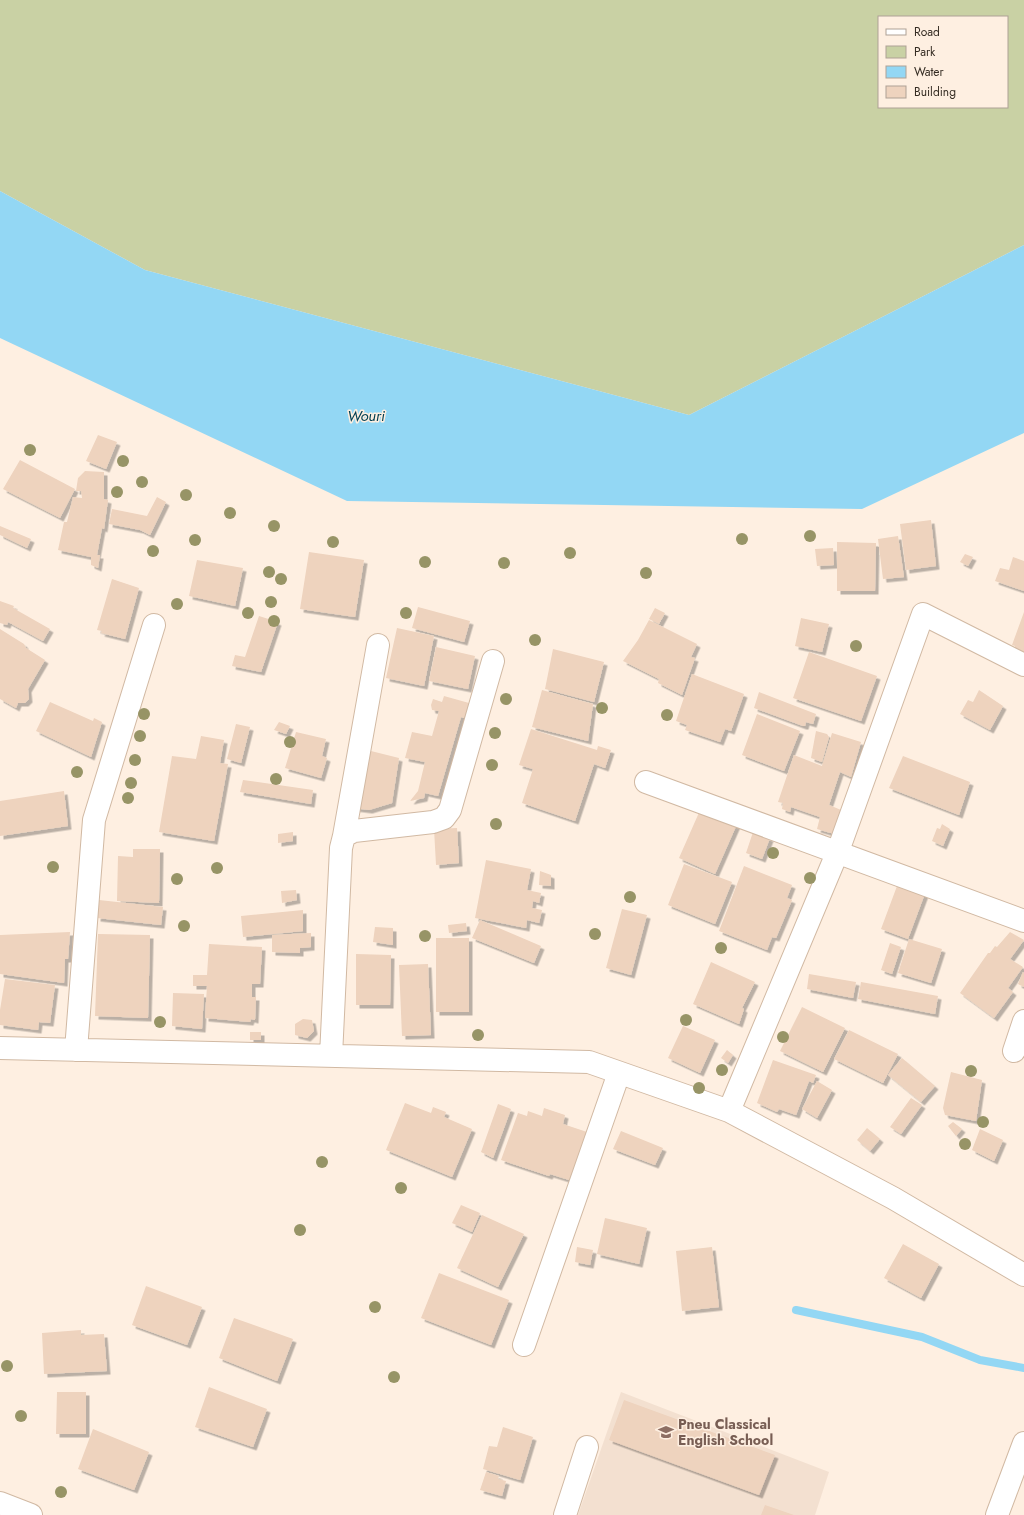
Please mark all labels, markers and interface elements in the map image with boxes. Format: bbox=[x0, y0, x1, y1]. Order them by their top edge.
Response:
legend bbox=[878, 16, 1008, 108]
text: Road bbox=[914, 23, 940, 41]
text: Park bbox=[914, 43, 936, 61]
text: Water bbox=[914, 63, 945, 81]
text: Building bbox=[914, 83, 956, 101]
water label: Wouri bbox=[347, 405, 385, 427]
place label: Pneu Classical English School bbox=[678, 1414, 773, 1450]
school or university icon: Pneu Classical English School bbox=[657, 1423, 675, 1441]

